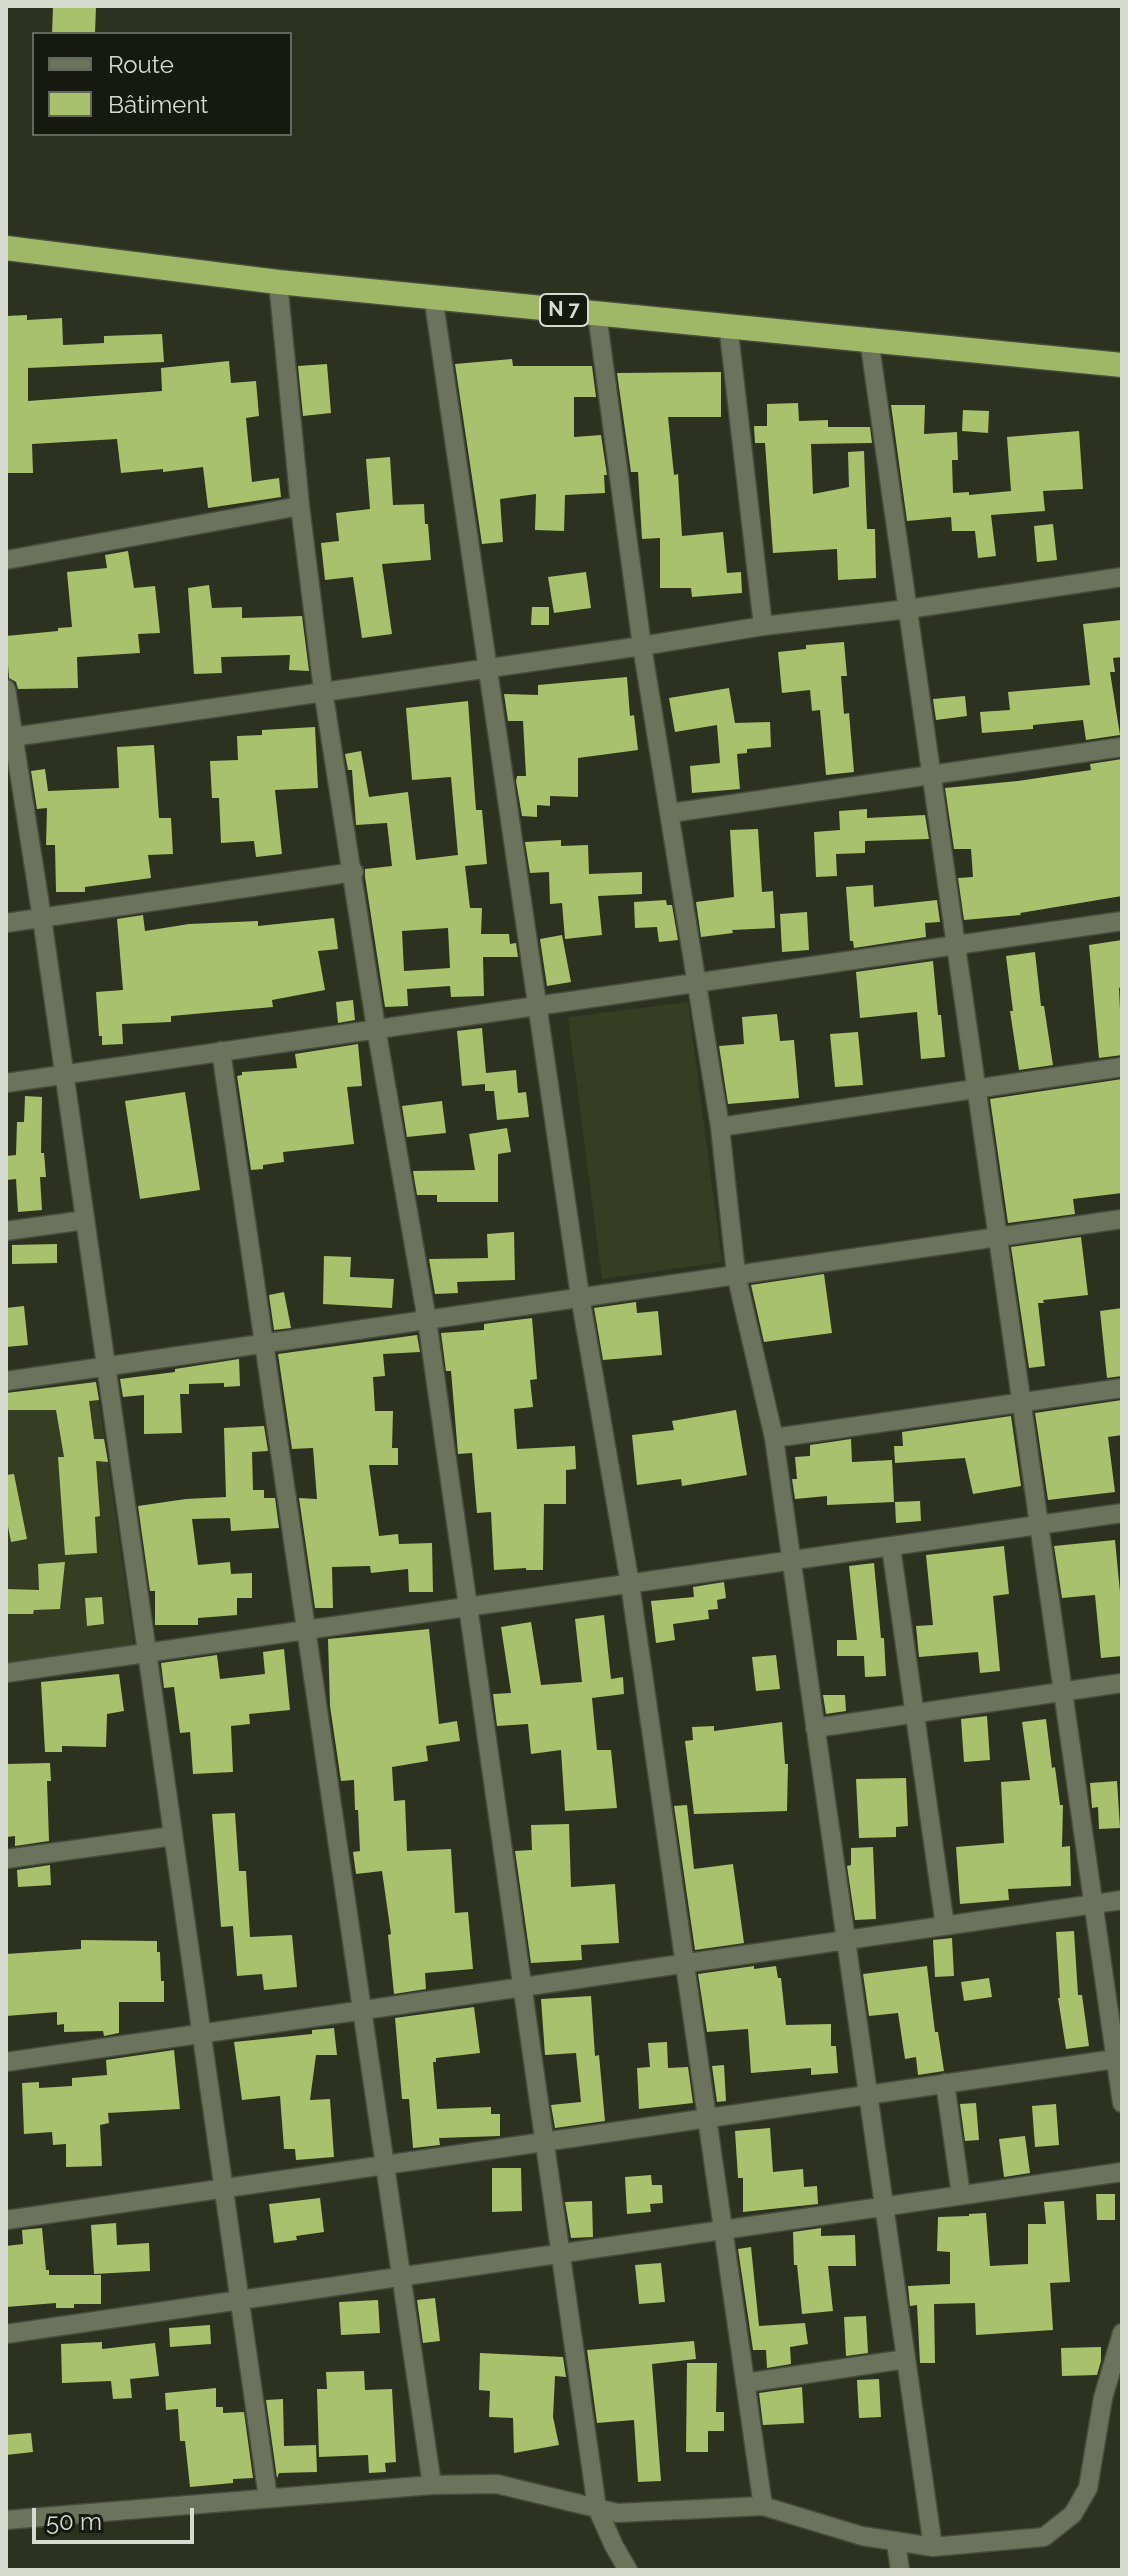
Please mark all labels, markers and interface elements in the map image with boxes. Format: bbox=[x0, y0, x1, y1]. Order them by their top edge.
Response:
legend bbox=[32, 32, 292, 136]
text: Route bbox=[108, 50, 174, 79]
text: Bâtiment bbox=[108, 90, 208, 119]
road number: N 7 bbox=[540, 294, 588, 326]
scale bar bbox=[36, 2492, 198, 2542]
text: 50 m bbox=[46, 2507, 102, 2536]

